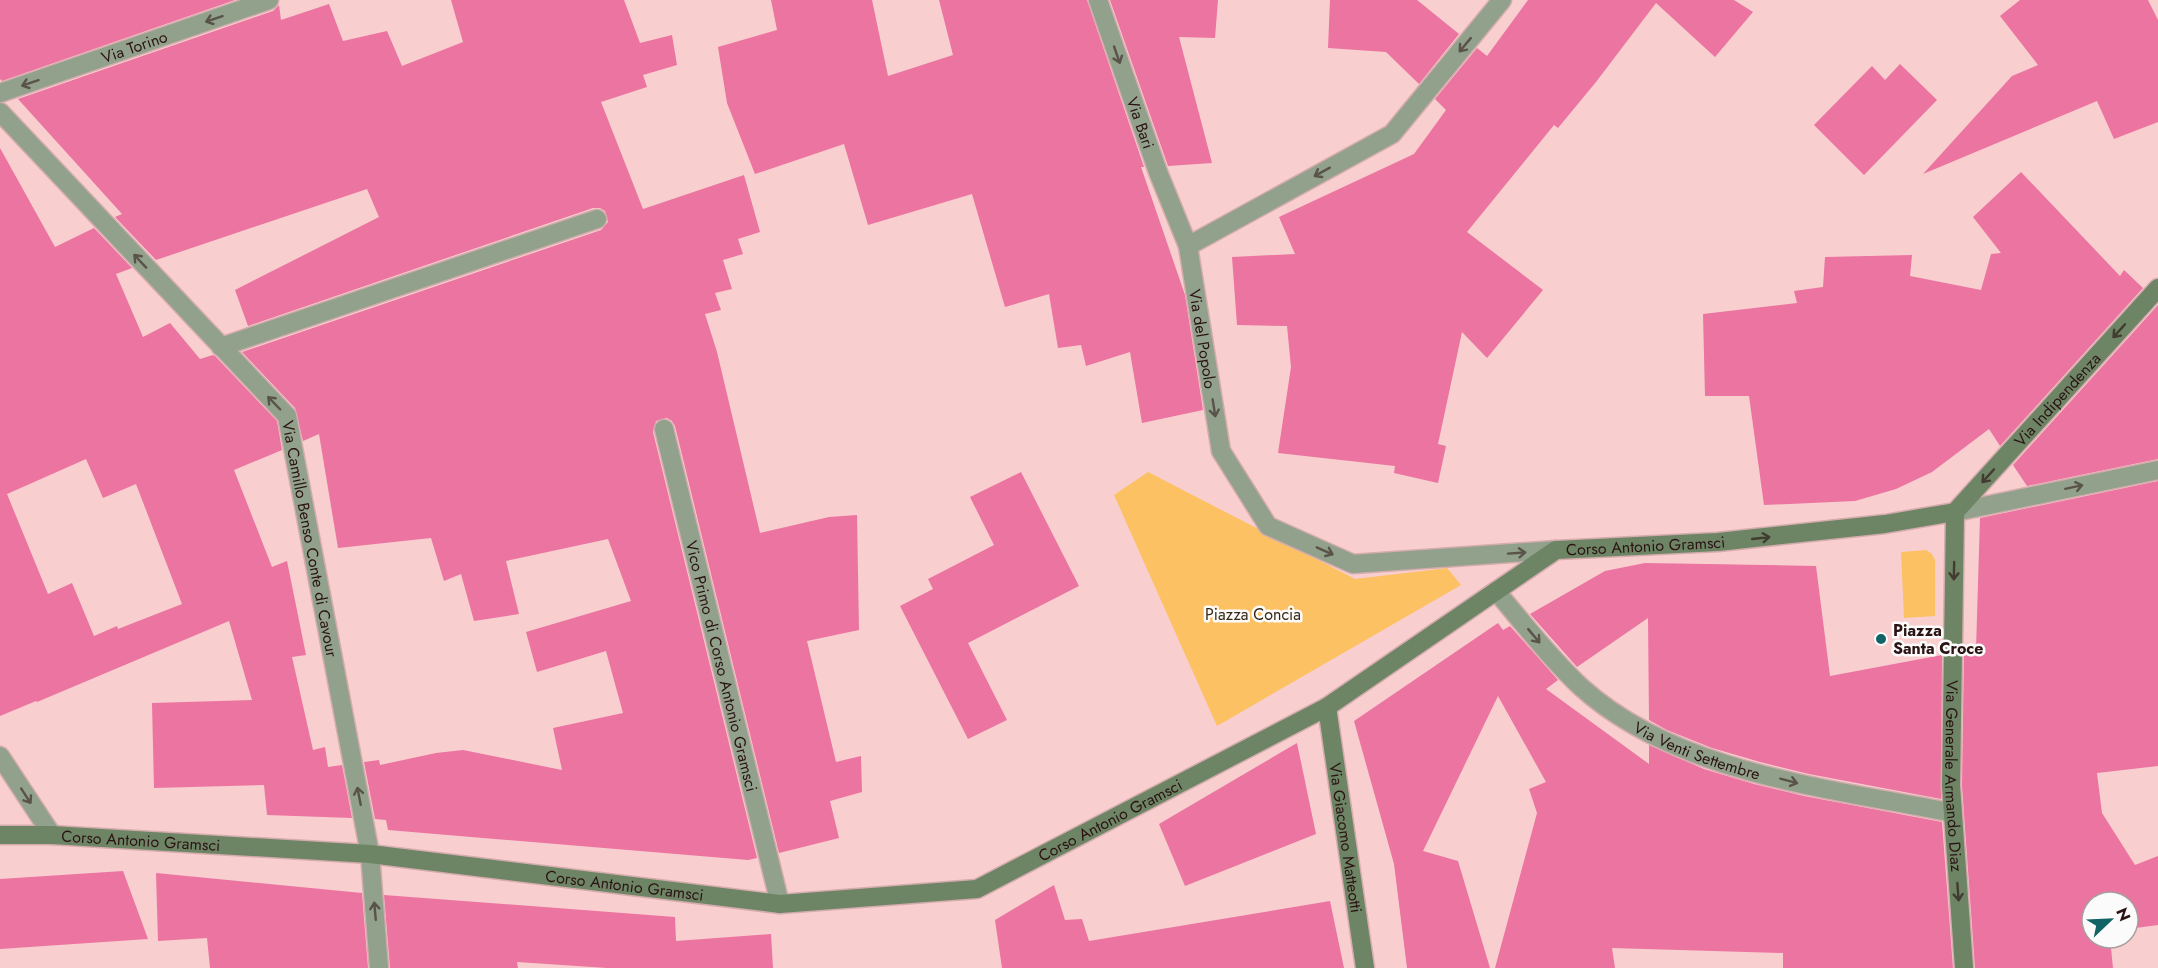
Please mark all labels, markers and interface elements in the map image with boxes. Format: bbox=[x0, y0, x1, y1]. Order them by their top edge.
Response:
one-way arrow bbox=[205, 14, 224, 25]
street label: Via Torino bbox=[98, 24, 171, 69]
one-way arrow bbox=[1458, 37, 1472, 52]
one-way arrow bbox=[1113, 45, 1124, 64]
one-way arrow bbox=[21, 78, 40, 89]
street label: Via Bari bbox=[1121, 94, 1160, 152]
one-way arrow bbox=[1314, 167, 1331, 179]
one-way arrow bbox=[133, 254, 147, 269]
street label: Via del Popolo bbox=[1184, 287, 1222, 390]
one-way arrow bbox=[2112, 323, 2126, 338]
street label: Via Indipendenza bbox=[2008, 347, 2106, 451]
one-way arrow bbox=[267, 396, 281, 411]
one-way arrow bbox=[1209, 397, 1220, 417]
street label: Via Camillo Benso Conte di Cavour bbox=[277, 419, 344, 659]
one-way arrow bbox=[1981, 468, 1995, 483]
one-way arrow bbox=[2064, 481, 2083, 492]
street label: Corso Antonio Gramsci bbox=[1565, 530, 1726, 561]
one-way arrow bbox=[1751, 532, 1771, 543]
street label: Vico Primo di Corso Antonio Gramsci bbox=[680, 538, 764, 794]
one-way arrow bbox=[1316, 547, 1334, 558]
one-way arrow bbox=[1507, 547, 1527, 558]
one-way arrow bbox=[1948, 560, 1960, 580]
park label: Piazza Concia bbox=[1205, 603, 1301, 626]
place label: Piazza Santa Croce bbox=[1893, 619, 1983, 660]
one-way arrow bbox=[1527, 628, 1541, 643]
marker: Piazza Santa Croce bbox=[1874, 632, 1888, 646]
street label: Via Generale Armando Diaz bbox=[1939, 680, 1969, 873]
street label: Via Venti Settembre bbox=[1629, 716, 1763, 785]
street label: Via Giacomo Matteotti bbox=[1324, 761, 1368, 914]
street label: Corso Antonio Gramsci bbox=[1034, 773, 1186, 867]
one-way arrow bbox=[1779, 776, 1798, 787]
one-way arrow bbox=[20, 787, 32, 803]
one-way arrow bbox=[353, 787, 364, 806]
street label: Corso Antonio Gramsci bbox=[61, 824, 221, 857]
street label: Corso Antonio Gramsci bbox=[544, 864, 705, 906]
one-way arrow bbox=[1953, 881, 1964, 901]
north arrow bbox=[2080, 890, 2140, 950]
one-way arrow bbox=[369, 901, 380, 921]
text: N bbox=[2110, 904, 2136, 925]

